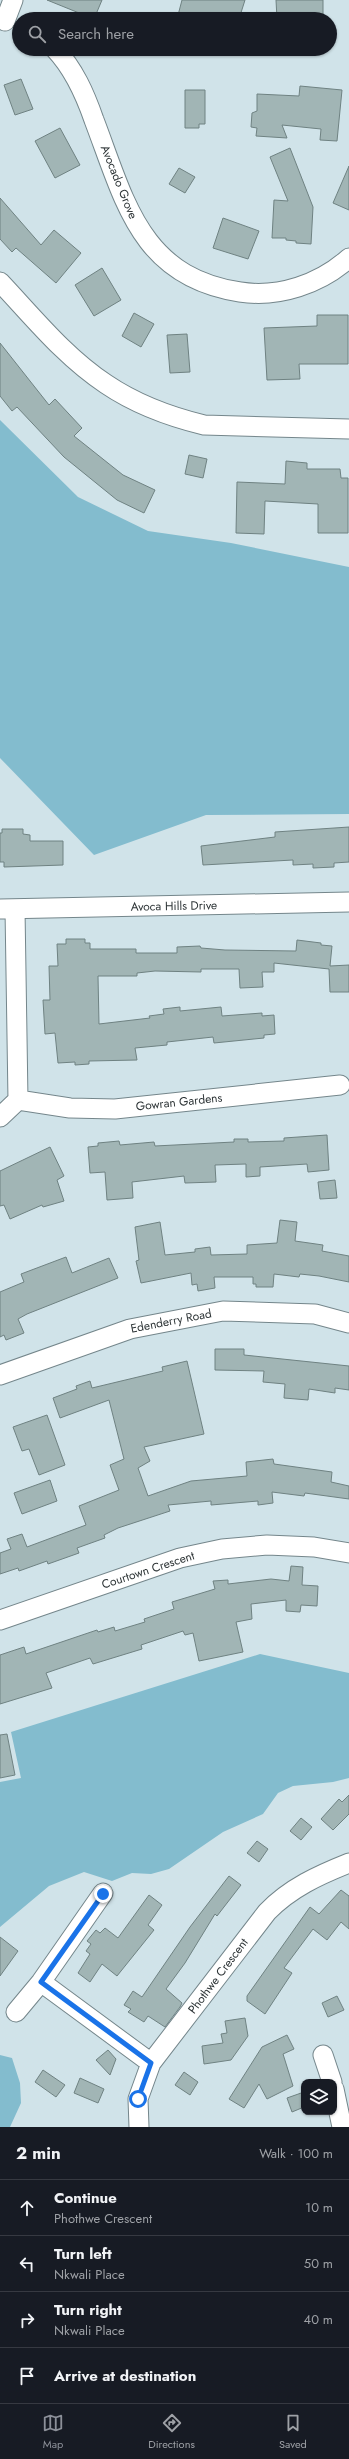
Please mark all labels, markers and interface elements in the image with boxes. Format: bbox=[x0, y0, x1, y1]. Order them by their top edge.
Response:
search box bbox=[12, 12, 337, 56]
icon: search bbox=[26, 23, 48, 45]
text: Search here bbox=[58, 23, 134, 45]
street label: Avocado Grove bbox=[96, 142, 142, 222]
street label: Avoca Hills Drive bbox=[131, 896, 217, 916]
street label: Gowran Gardens bbox=[135, 1088, 223, 1115]
street label: Edenderry Road bbox=[129, 1304, 213, 1338]
street label: Courtown Crescent bbox=[99, 1546, 197, 1594]
route end bbox=[94, 1885, 112, 1903]
street label: Phothwe Crescent bbox=[184, 1934, 253, 2018]
map controls bbox=[301, 2079, 337, 2115]
button: layers bbox=[301, 2079, 337, 2115]
route start bbox=[129, 2090, 147, 2108]
text: 2 min bbox=[16, 2141, 61, 2165]
text: Walk · 100 m bbox=[259, 2144, 333, 2163]
text: Continue bbox=[54, 2187, 117, 2209]
icon: ahead bbox=[16, 2197, 38, 2219]
text: 10 m bbox=[305, 2198, 333, 2217]
text: Phothwe Crescent bbox=[54, 2209, 152, 2228]
text: Turn left bbox=[54, 2243, 112, 2265]
icon: left bbox=[16, 2253, 38, 2275]
text: 50 m bbox=[304, 2254, 333, 2273]
text: Nkwali Place bbox=[54, 2265, 125, 2284]
text: Turn right bbox=[54, 2299, 122, 2321]
icon: right bbox=[16, 2309, 38, 2331]
text: 40 m bbox=[304, 2310, 333, 2329]
text: Nkwali Place bbox=[54, 2321, 125, 2340]
icon: arrive bbox=[16, 2365, 38, 2387]
text: Arrive at destination bbox=[54, 2365, 196, 2387]
tab: Map bbox=[42, 2412, 64, 2452]
tab: Directions bbox=[148, 2412, 195, 2452]
tab: Saved bbox=[279, 2412, 307, 2452]

